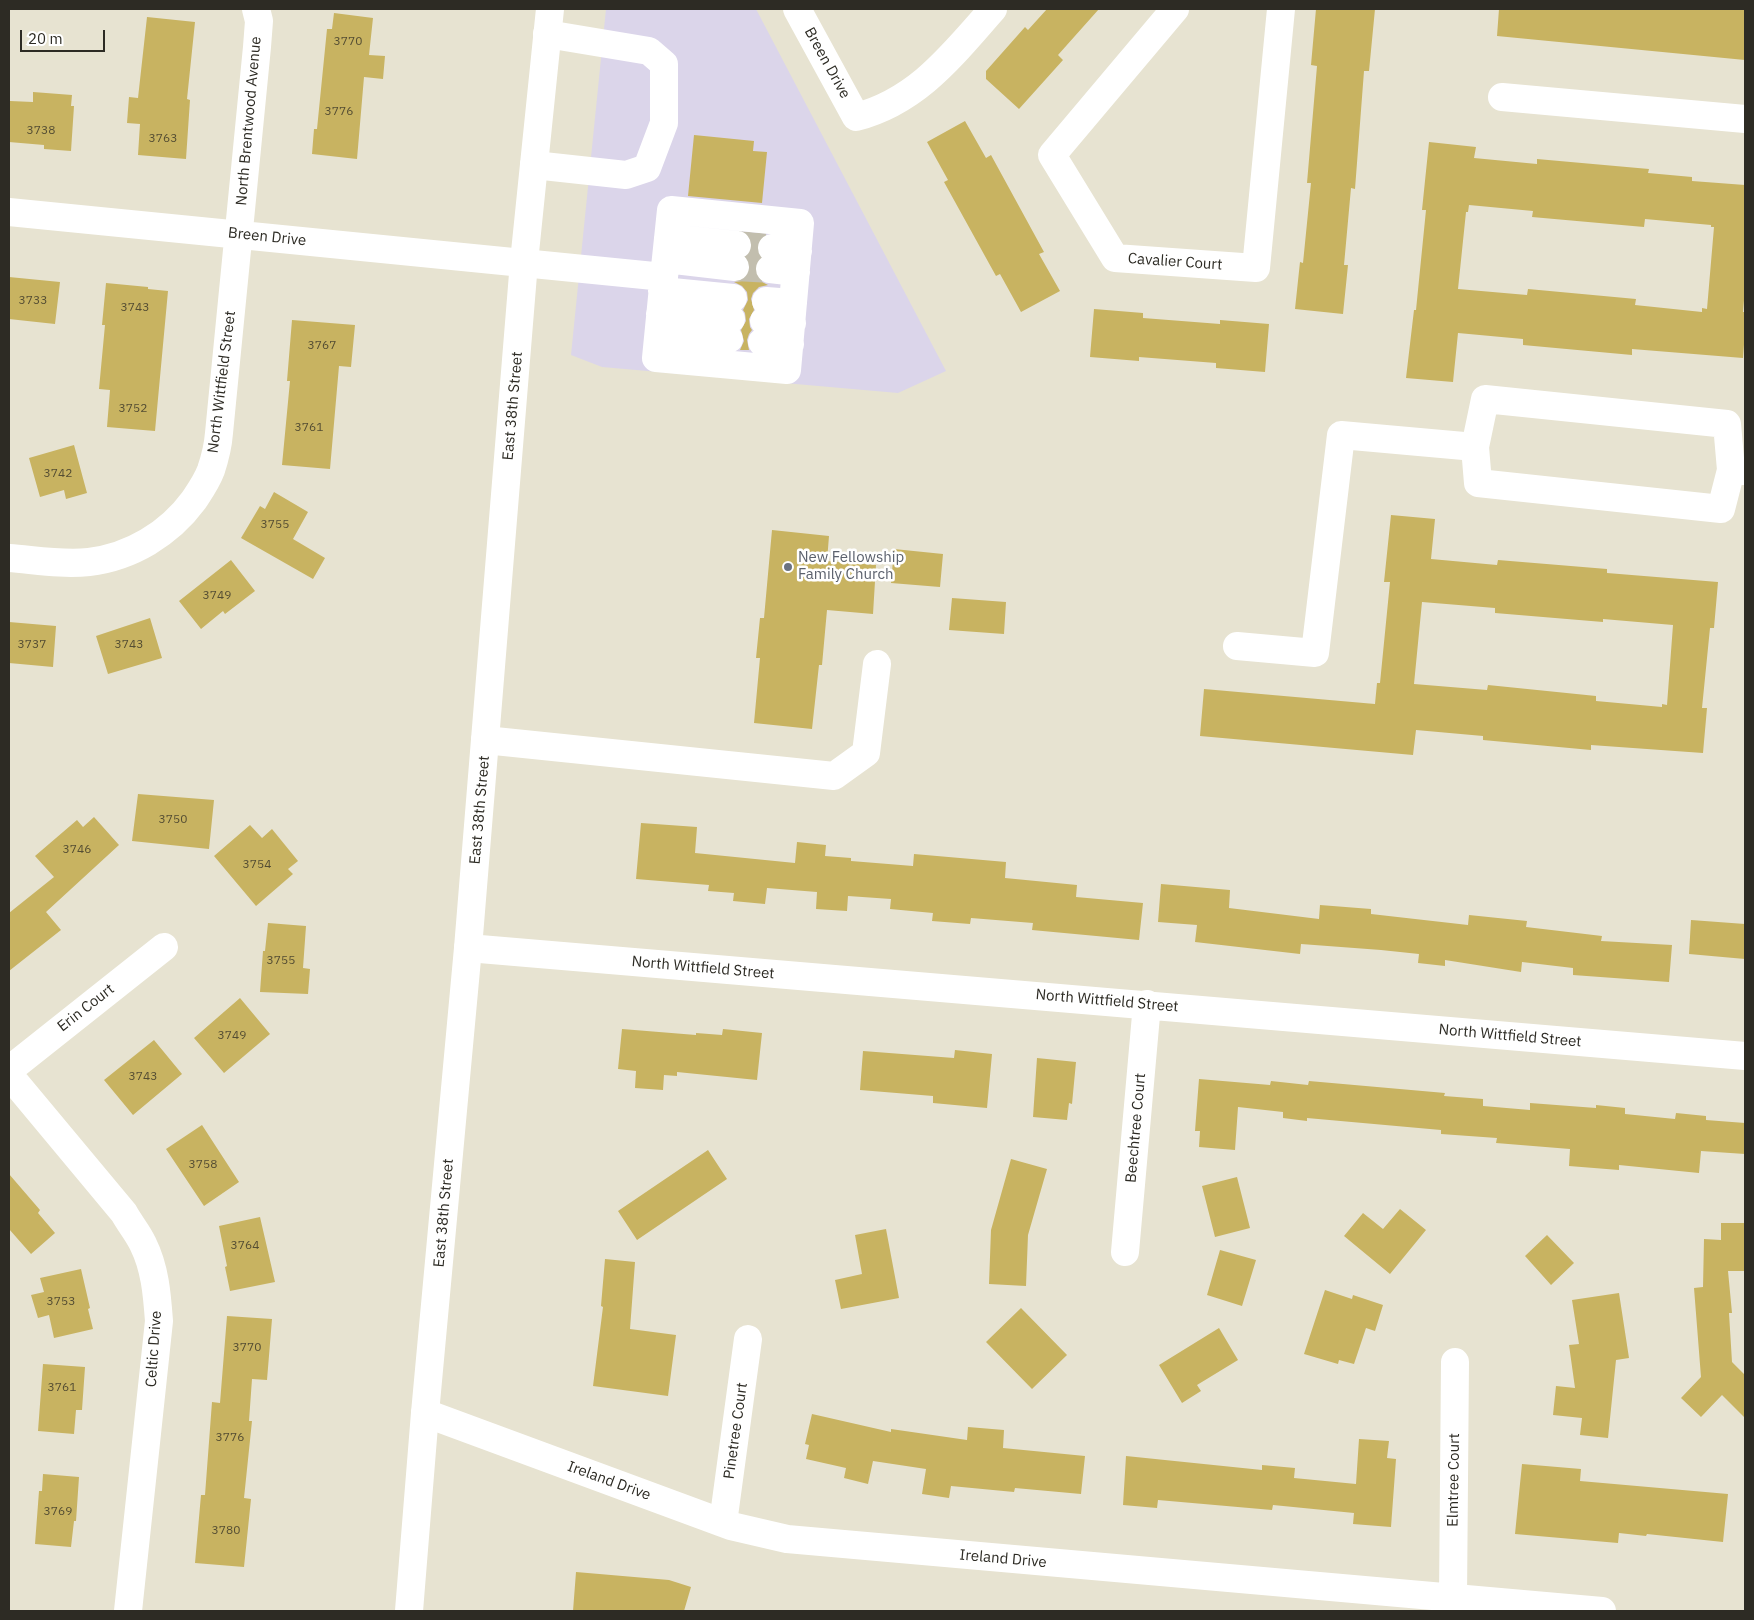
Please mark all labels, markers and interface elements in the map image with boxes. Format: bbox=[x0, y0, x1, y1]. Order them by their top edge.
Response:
scale bar bbox=[22, 20, 108, 52]
street label: Breen Drive bbox=[800, 24, 854, 102]
text: 20 m bbox=[28, 29, 63, 48]
house number: 3770 bbox=[334, 35, 362, 49]
street label: North Brentwood Avenue bbox=[233, 36, 265, 206]
house number: 3776 bbox=[325, 105, 353, 119]
house number: 3738 bbox=[27, 124, 55, 138]
house number: 3763 bbox=[149, 132, 177, 146]
street label: Breen Drive bbox=[227, 224, 307, 250]
street label: Cavalier Court bbox=[1127, 250, 1223, 274]
house number: 3733 bbox=[19, 294, 47, 308]
house number: 3743 bbox=[121, 301, 149, 315]
street label: North Wittfield Street bbox=[204, 310, 240, 454]
house number: 3767 bbox=[308, 339, 336, 353]
street label: East 38th Street bbox=[499, 351, 527, 461]
house number: 3752 bbox=[119, 402, 147, 416]
house number: 3761 bbox=[295, 421, 323, 435]
house number: 3742 bbox=[44, 467, 72, 481]
house number: 3755 bbox=[261, 518, 289, 532]
place label: New Fellowship Family Church bbox=[798, 549, 904, 584]
marker: New Fellowship Family Church bbox=[782, 561, 794, 573]
house number: 3749 bbox=[203, 589, 231, 603]
house number: 3737 bbox=[18, 638, 46, 652]
house number: 3743 bbox=[115, 638, 143, 652]
street label: East 38th Street bbox=[466, 755, 494, 865]
house number: 3750 bbox=[159, 813, 187, 827]
house number: 3746 bbox=[63, 843, 91, 857]
house number: 3754 bbox=[243, 858, 271, 872]
street label: North Wittfield Street bbox=[631, 953, 775, 983]
house number: 3755 bbox=[267, 954, 295, 968]
street label: Erin Court bbox=[54, 980, 118, 1036]
street label: North Wittfield Street bbox=[1035, 986, 1179, 1016]
street label: North Wittfield Street bbox=[1438, 1021, 1582, 1051]
house number: 3749 bbox=[218, 1029, 246, 1043]
house number: 3743 bbox=[129, 1070, 157, 1084]
street label: Beechtree Court bbox=[1122, 1072, 1150, 1184]
house number: 3758 bbox=[189, 1158, 217, 1172]
street label: East 38th Street bbox=[430, 1158, 458, 1268]
house number: 3764 bbox=[231, 1239, 259, 1253]
house number: 3753 bbox=[47, 1295, 75, 1309]
street label: Celtic Drive bbox=[142, 1310, 166, 1388]
house number: 3770 bbox=[233, 1341, 261, 1355]
house number: 3761 bbox=[48, 1381, 76, 1395]
street label: Pinetree Court bbox=[720, 1382, 752, 1480]
house number: 3776 bbox=[216, 1431, 244, 1445]
street label: Elmtree Court bbox=[1444, 1433, 1464, 1527]
street label: Ireland Drive bbox=[565, 1458, 653, 1504]
house number: 3769 bbox=[44, 1505, 72, 1519]
house number: 3780 bbox=[212, 1524, 240, 1538]
street label: Ireland Drive bbox=[959, 1546, 1047, 1572]

